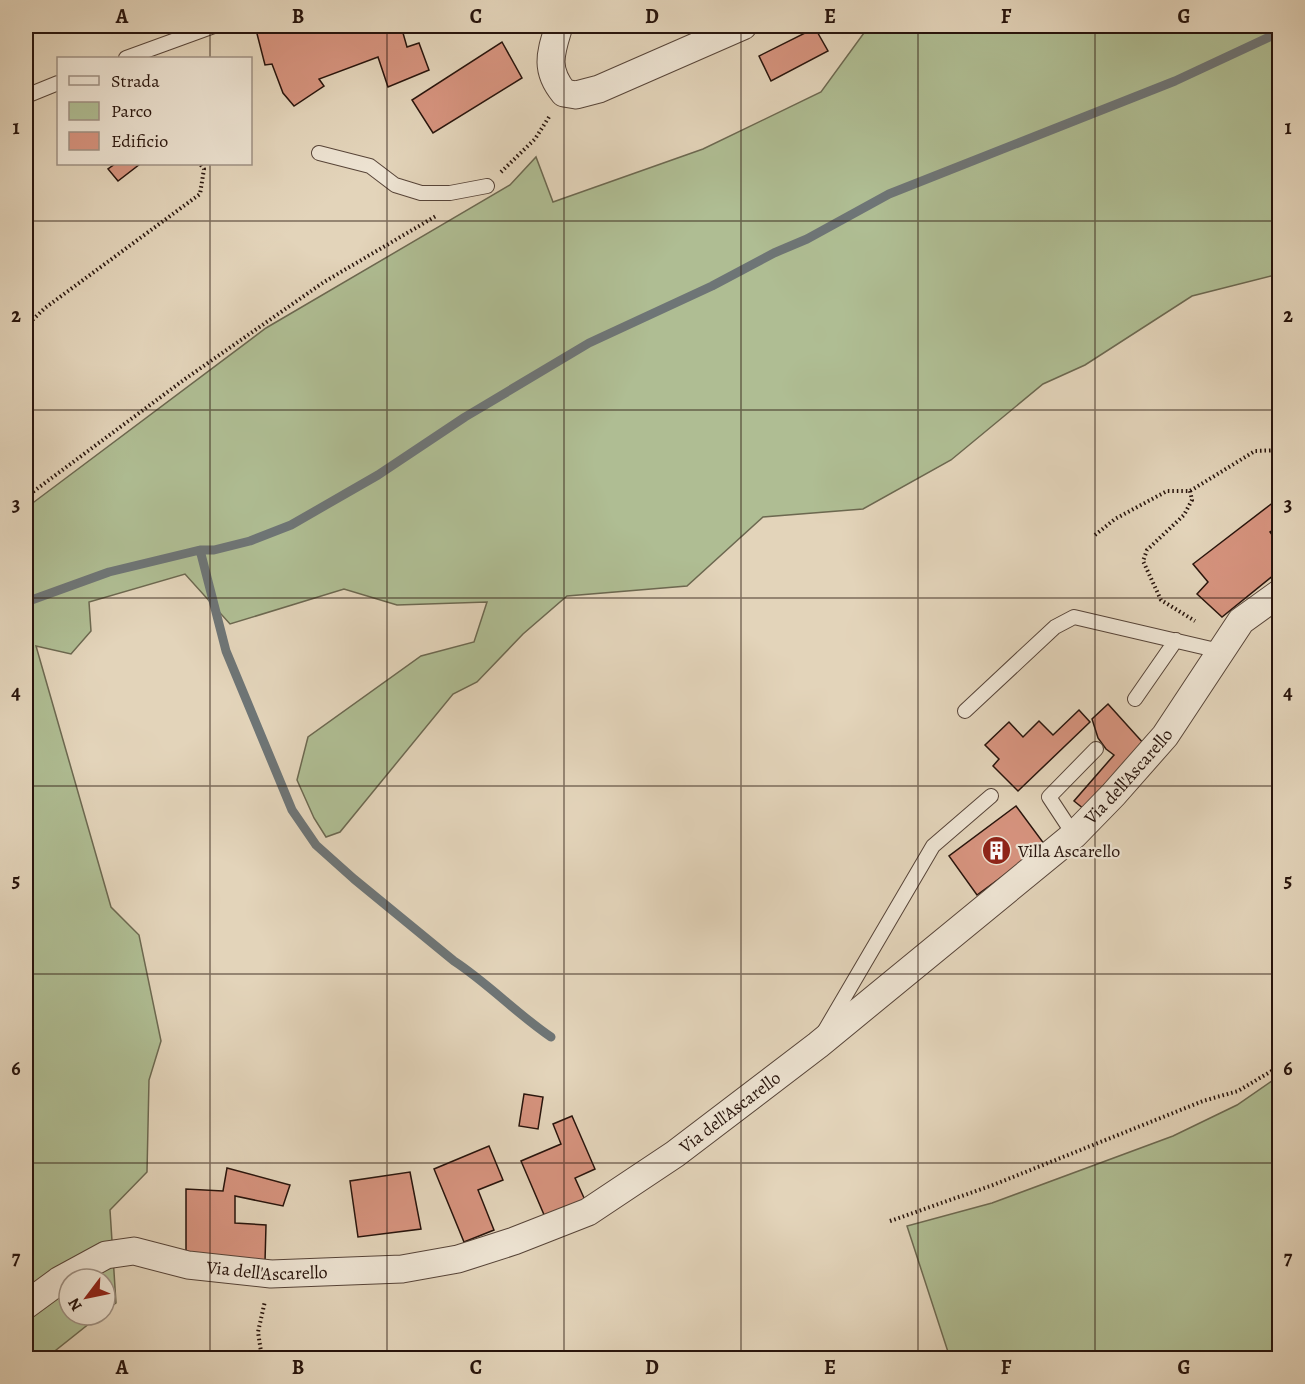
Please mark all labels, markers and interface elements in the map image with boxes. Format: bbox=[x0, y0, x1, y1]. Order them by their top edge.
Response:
text: A bbox=[115, 3, 129, 30]
text: B bbox=[292, 3, 304, 30]
text: C bbox=[470, 3, 482, 30]
text: D bbox=[645, 3, 659, 30]
text: E bbox=[824, 3, 836, 30]
text: F bbox=[1001, 3, 1012, 30]
text: G bbox=[1177, 3, 1191, 30]
legend bbox=[57, 57, 252, 165]
text: Strada bbox=[111, 69, 160, 93]
text: Parco bbox=[111, 99, 152, 123]
text: 1 bbox=[12, 114, 20, 141]
text: 1 bbox=[1284, 114, 1292, 141]
text: Edificio bbox=[111, 129, 168, 153]
text: 2 bbox=[11, 302, 21, 329]
text: 2 bbox=[1283, 302, 1293, 329]
text: 3 bbox=[12, 491, 20, 518]
text: 3 bbox=[1284, 491, 1292, 518]
text: 4 bbox=[11, 679, 21, 706]
text: 4 bbox=[1283, 679, 1293, 706]
street label: Via dell'Ascarello bbox=[1078, 724, 1179, 830]
building icon: Villa Ascarello bbox=[981, 835, 1013, 867]
place label: Villa Ascarello bbox=[1017, 839, 1120, 863]
text: 5 bbox=[12, 867, 20, 894]
text: 5 bbox=[1284, 867, 1292, 894]
text: 6 bbox=[11, 1055, 21, 1082]
text: 6 bbox=[1283, 1055, 1293, 1082]
street label: Via dell'Ascarello bbox=[674, 1066, 786, 1159]
text: 7 bbox=[12, 1244, 21, 1271]
text: 7 bbox=[1284, 1244, 1293, 1271]
street label: Via dell'Ascarello bbox=[204, 1255, 328, 1286]
north arrow bbox=[57, 1267, 117, 1327]
text: N bbox=[63, 1293, 88, 1315]
text: A bbox=[115, 1354, 129, 1381]
text: B bbox=[292, 1354, 304, 1381]
text: C bbox=[470, 1354, 482, 1381]
text: D bbox=[645, 1354, 659, 1381]
text: E bbox=[824, 1354, 836, 1381]
text: F bbox=[1001, 1354, 1012, 1381]
text: G bbox=[1177, 1354, 1191, 1381]

